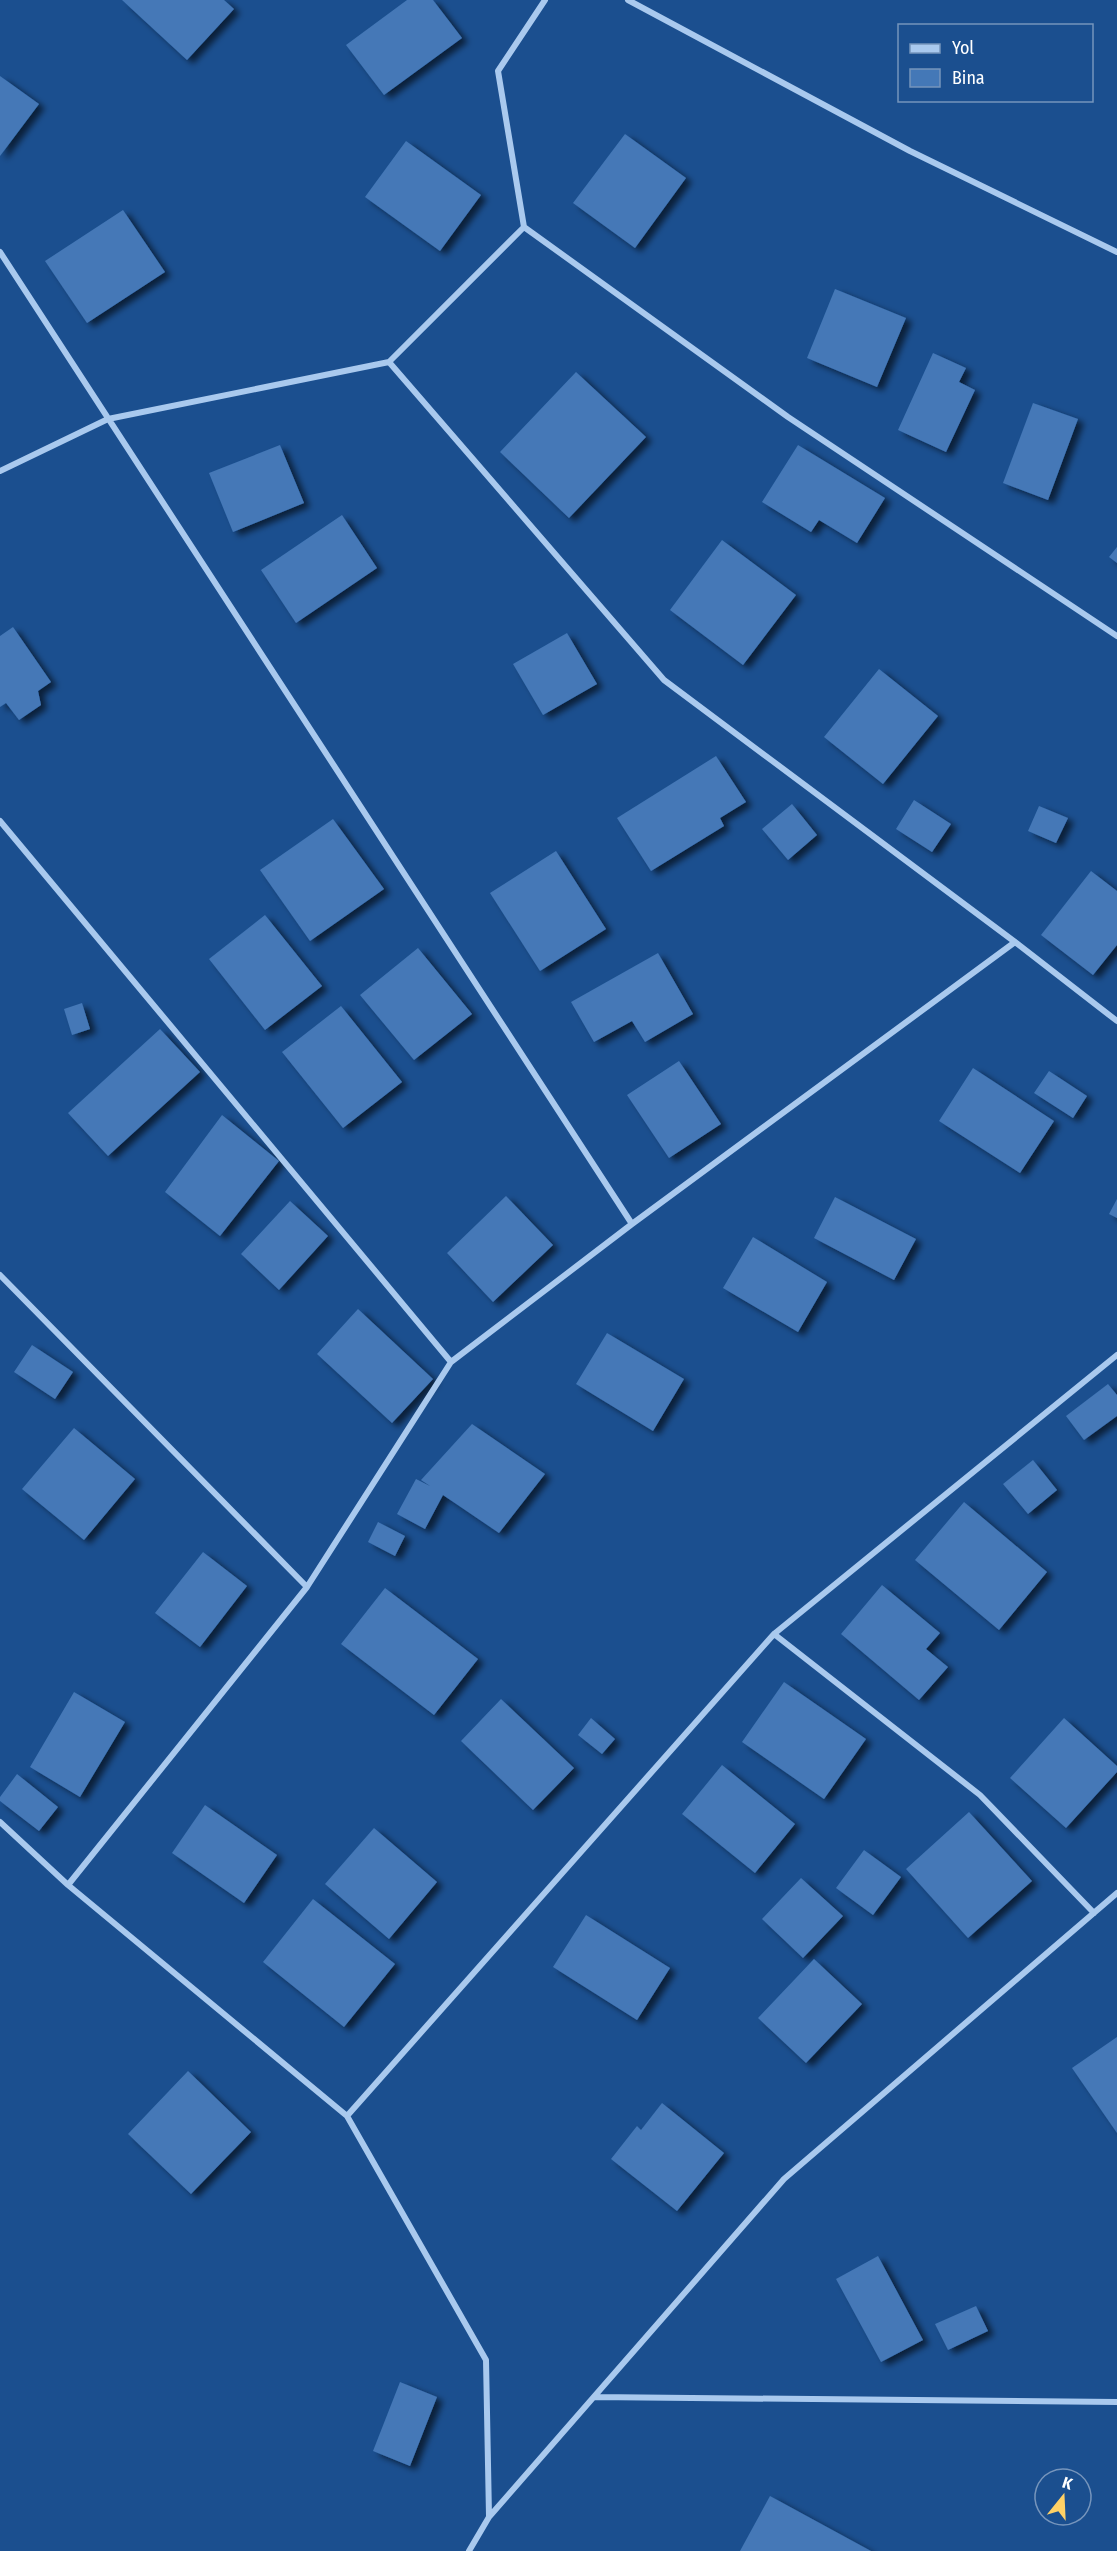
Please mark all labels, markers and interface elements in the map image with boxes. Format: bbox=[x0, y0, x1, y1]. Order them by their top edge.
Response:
legend bbox=[898, 24, 1093, 102]
text: Yol bbox=[952, 37, 974, 59]
text: Bina bbox=[952, 67, 985, 89]
north arrow bbox=[1033, 2467, 1093, 2527]
text: K bbox=[1060, 2473, 1076, 2494]

